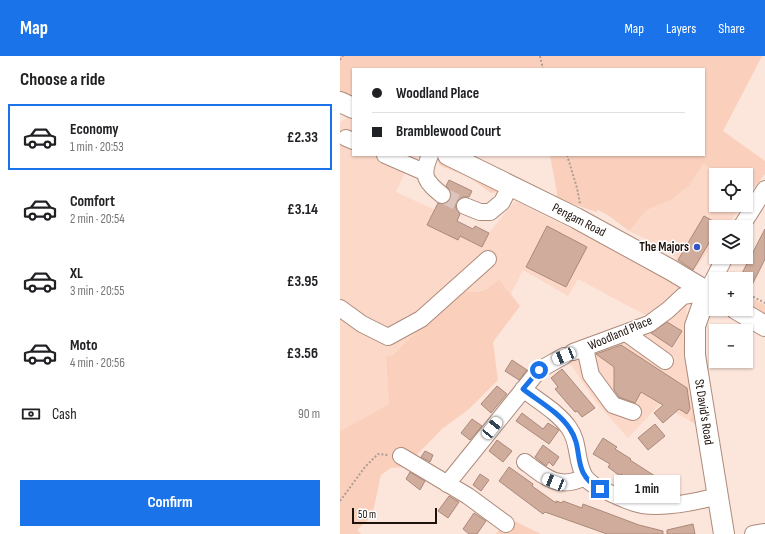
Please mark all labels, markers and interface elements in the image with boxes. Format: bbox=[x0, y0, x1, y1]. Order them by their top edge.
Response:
text: Map bbox=[20, 17, 48, 40]
text: Map bbox=[624, 20, 644, 37]
text: Layers bbox=[666, 20, 696, 37]
text: Share bbox=[718, 20, 745, 37]
text: Choose a ride bbox=[20, 69, 105, 90]
text: Woodland Place bbox=[396, 84, 479, 103]
icon: car bbox=[22, 119, 58, 155]
text: Economy bbox=[70, 120, 119, 139]
text: Bramblewood Court bbox=[396, 122, 501, 141]
text: £2.33 bbox=[287, 128, 318, 147]
text: 1 min · 20:53 bbox=[70, 139, 124, 155]
map controls bbox=[709, 168, 753, 368]
button: locate bbox=[709, 168, 753, 212]
icon: car bbox=[22, 191, 58, 227]
text: Comfort bbox=[70, 192, 115, 211]
text: £3.14 bbox=[287, 200, 318, 219]
street label: Pengam Road bbox=[549, 200, 609, 240]
text: 2 min · 20:54 bbox=[70, 211, 125, 227]
button: layers bbox=[709, 220, 753, 264]
place label: The Majors bbox=[639, 239, 689, 255]
marker: The Majors bbox=[692, 242, 702, 252]
icon: car bbox=[22, 263, 58, 299]
text: XL bbox=[70, 264, 83, 283]
text: £3.95 bbox=[287, 272, 318, 291]
button: + bbox=[709, 272, 753, 316]
text: 3 min · 20:55 bbox=[70, 283, 124, 299]
street label: Woodland Place bbox=[585, 312, 655, 354]
button: − bbox=[709, 324, 753, 368]
icon: car bbox=[22, 335, 58, 371]
text: Moto bbox=[70, 336, 97, 355]
text: £3.56 bbox=[287, 344, 318, 363]
car bbox=[551, 346, 577, 366]
text: 4 min · 20:56 bbox=[70, 355, 125, 371]
route start bbox=[530, 361, 548, 379]
street label: St David's Road bbox=[691, 378, 717, 446]
icon: cash bbox=[20, 403, 42, 425]
text: Cash bbox=[52, 405, 77, 424]
text: 90 m bbox=[298, 406, 320, 422]
car bbox=[480, 415, 504, 441]
car bbox=[541, 472, 567, 492]
callout: 1 min bbox=[614, 475, 680, 503]
button: Confirm bbox=[20, 480, 320, 526]
route end bbox=[591, 480, 609, 498]
text: 1 min bbox=[635, 481, 659, 497]
scale bar bbox=[352, 506, 437, 525]
text: 50 m bbox=[358, 508, 376, 521]

